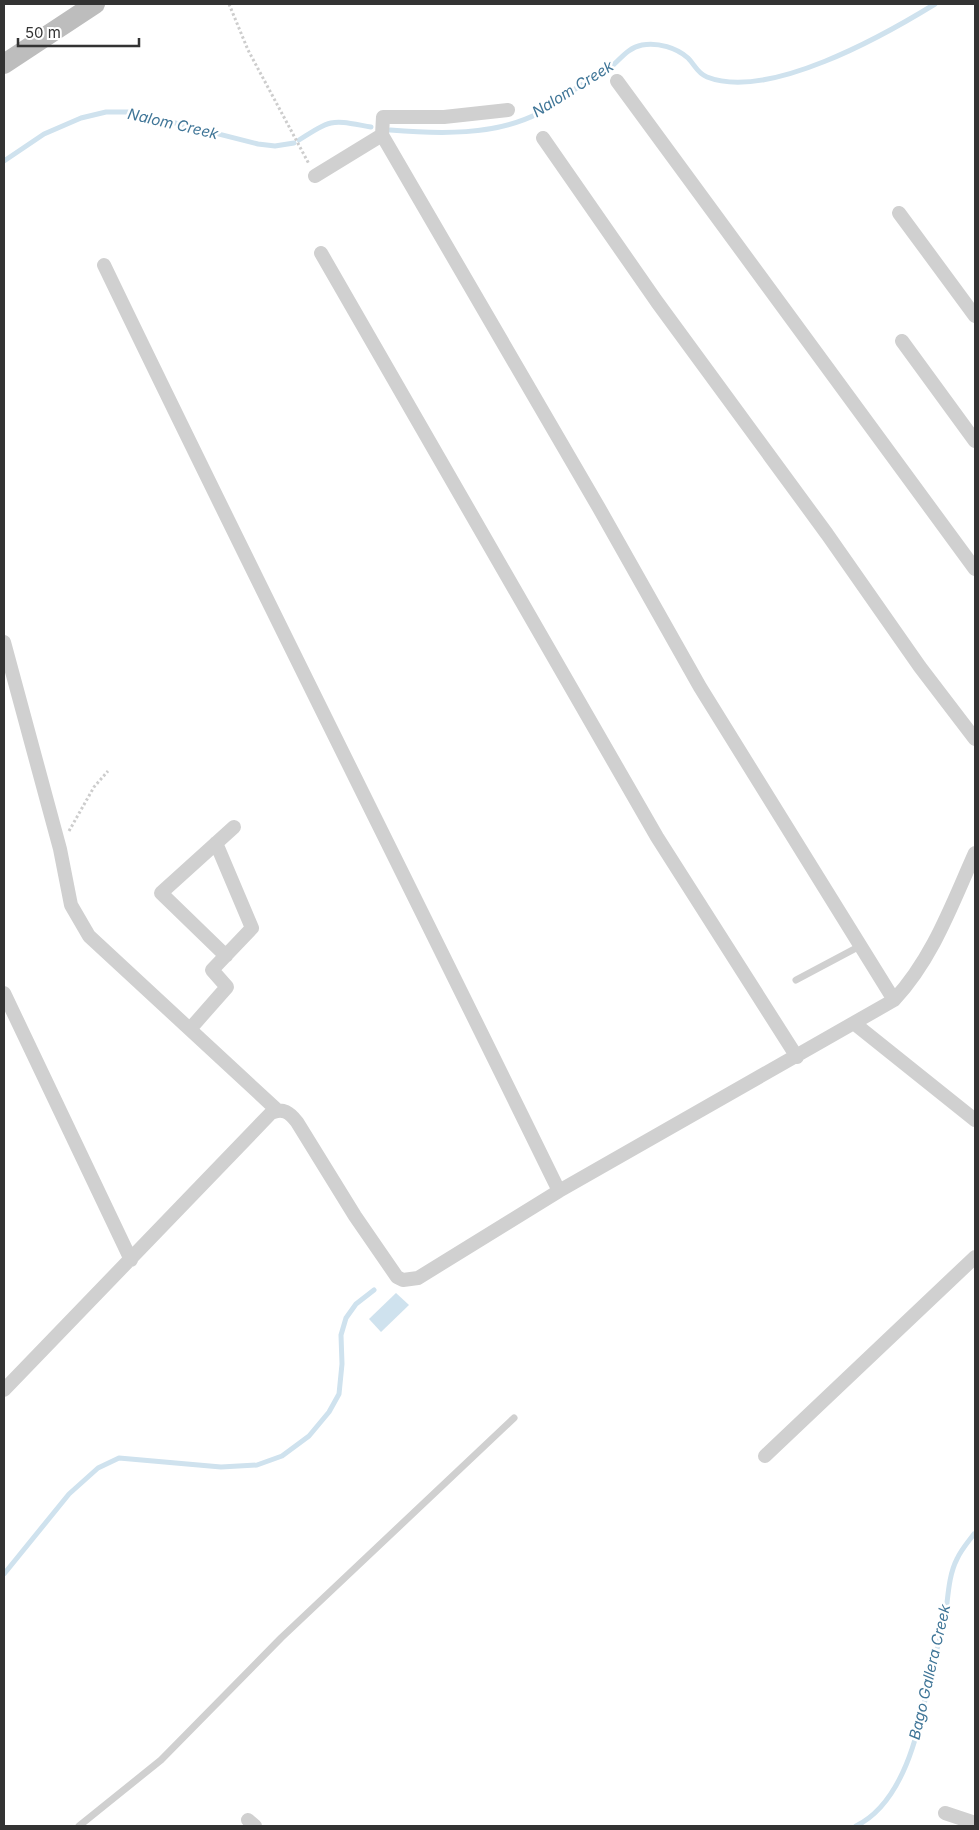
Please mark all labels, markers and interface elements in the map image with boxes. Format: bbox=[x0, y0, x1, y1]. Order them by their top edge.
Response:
scale bar bbox=[18, 15, 139, 47]
text: 50 m bbox=[25, 23, 61, 42]
water label: Nalom Creek bbox=[529, 56, 618, 121]
water label: Nalom Creek bbox=[126, 104, 221, 143]
water label: Bago Gallera Creek bbox=[905, 1602, 955, 1741]

